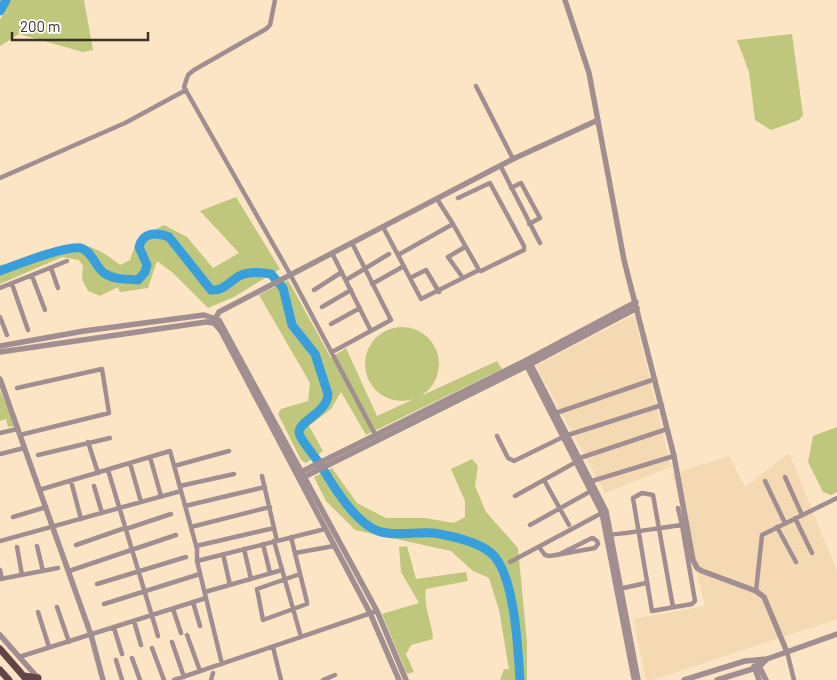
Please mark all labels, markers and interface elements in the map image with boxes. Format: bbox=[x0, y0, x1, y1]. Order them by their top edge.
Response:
scale bar bbox=[12, 10, 149, 42]
text: 200 m bbox=[20, 17, 60, 35]

